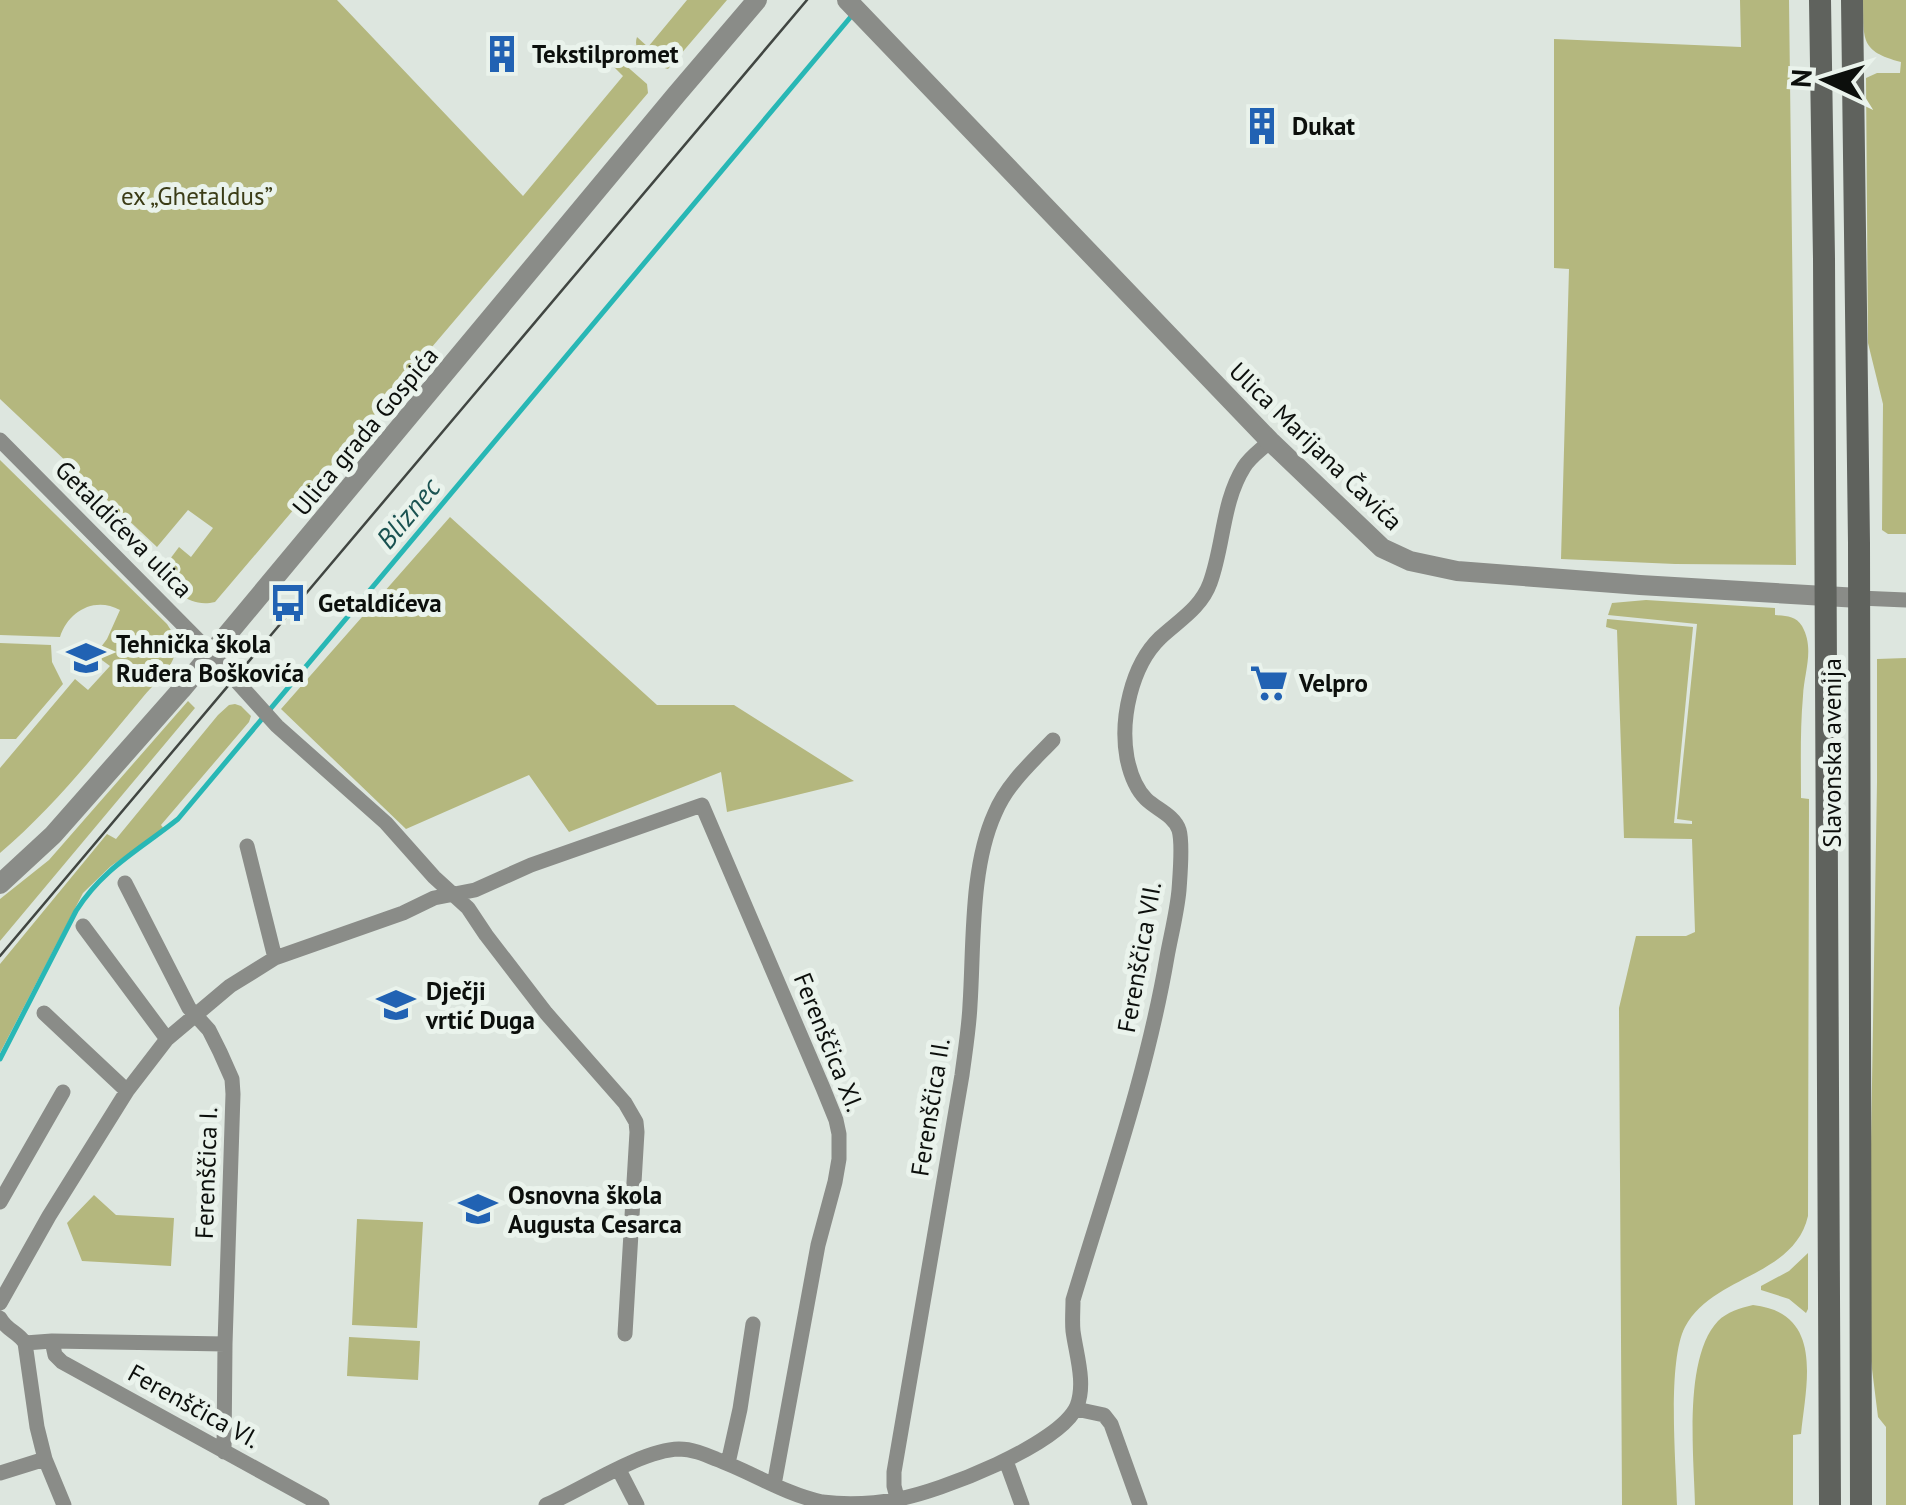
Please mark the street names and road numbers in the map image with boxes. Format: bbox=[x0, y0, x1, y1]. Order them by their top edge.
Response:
street label: Ulica grada Gospića bbox=[285, 340, 445, 522]
street label: Ulica Marijana Čavića bbox=[1223, 355, 1409, 537]
street label: Getaldićeva ulica bbox=[49, 454, 199, 604]
street label: Slavonska avenija bbox=[1816, 658, 1848, 848]
street label: Ferenščica VII. bbox=[1110, 879, 1168, 1035]
street label: Ferenščica XI. bbox=[787, 968, 871, 1116]
street label: Ferenščica II. bbox=[903, 1036, 957, 1178]
street label: Ferenščica I. bbox=[188, 1106, 224, 1240]
street label: Ferenščica VI. bbox=[123, 1357, 265, 1455]

